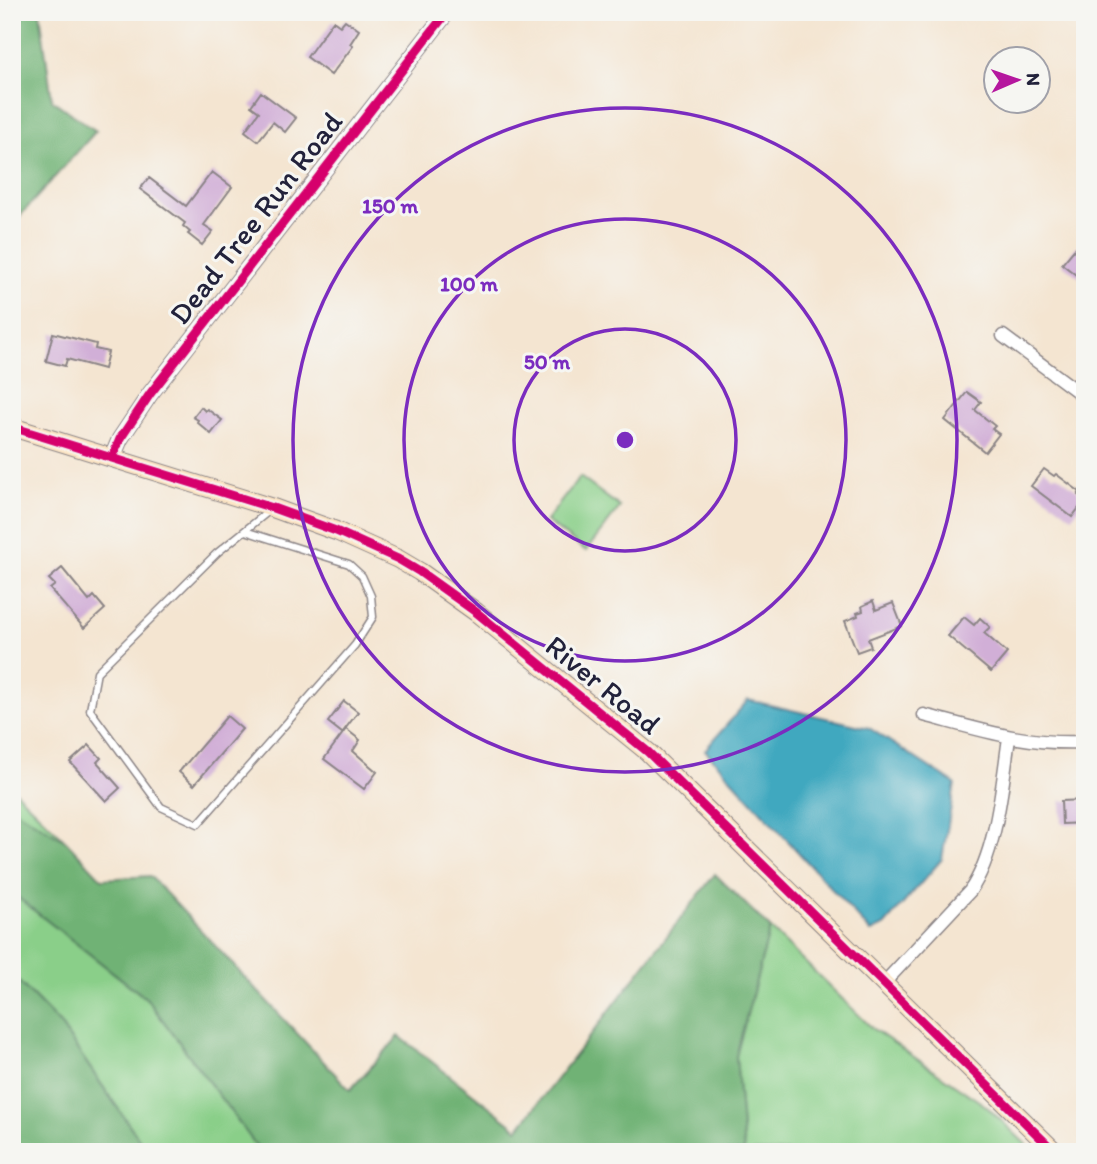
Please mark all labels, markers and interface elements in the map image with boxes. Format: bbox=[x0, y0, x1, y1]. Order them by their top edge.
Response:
north arrow bbox=[982, 46, 1052, 116]
text: N bbox=[1022, 73, 1045, 86]
street label: Dead Tree Run Road bbox=[161, 103, 351, 332]
text: 150 m bbox=[362, 193, 418, 218]
text: 100 m bbox=[440, 271, 498, 296]
text: 50 m bbox=[524, 349, 571, 374]
centre of rings bbox=[613, 428, 637, 452]
street label: River Road bbox=[538, 627, 669, 742]

